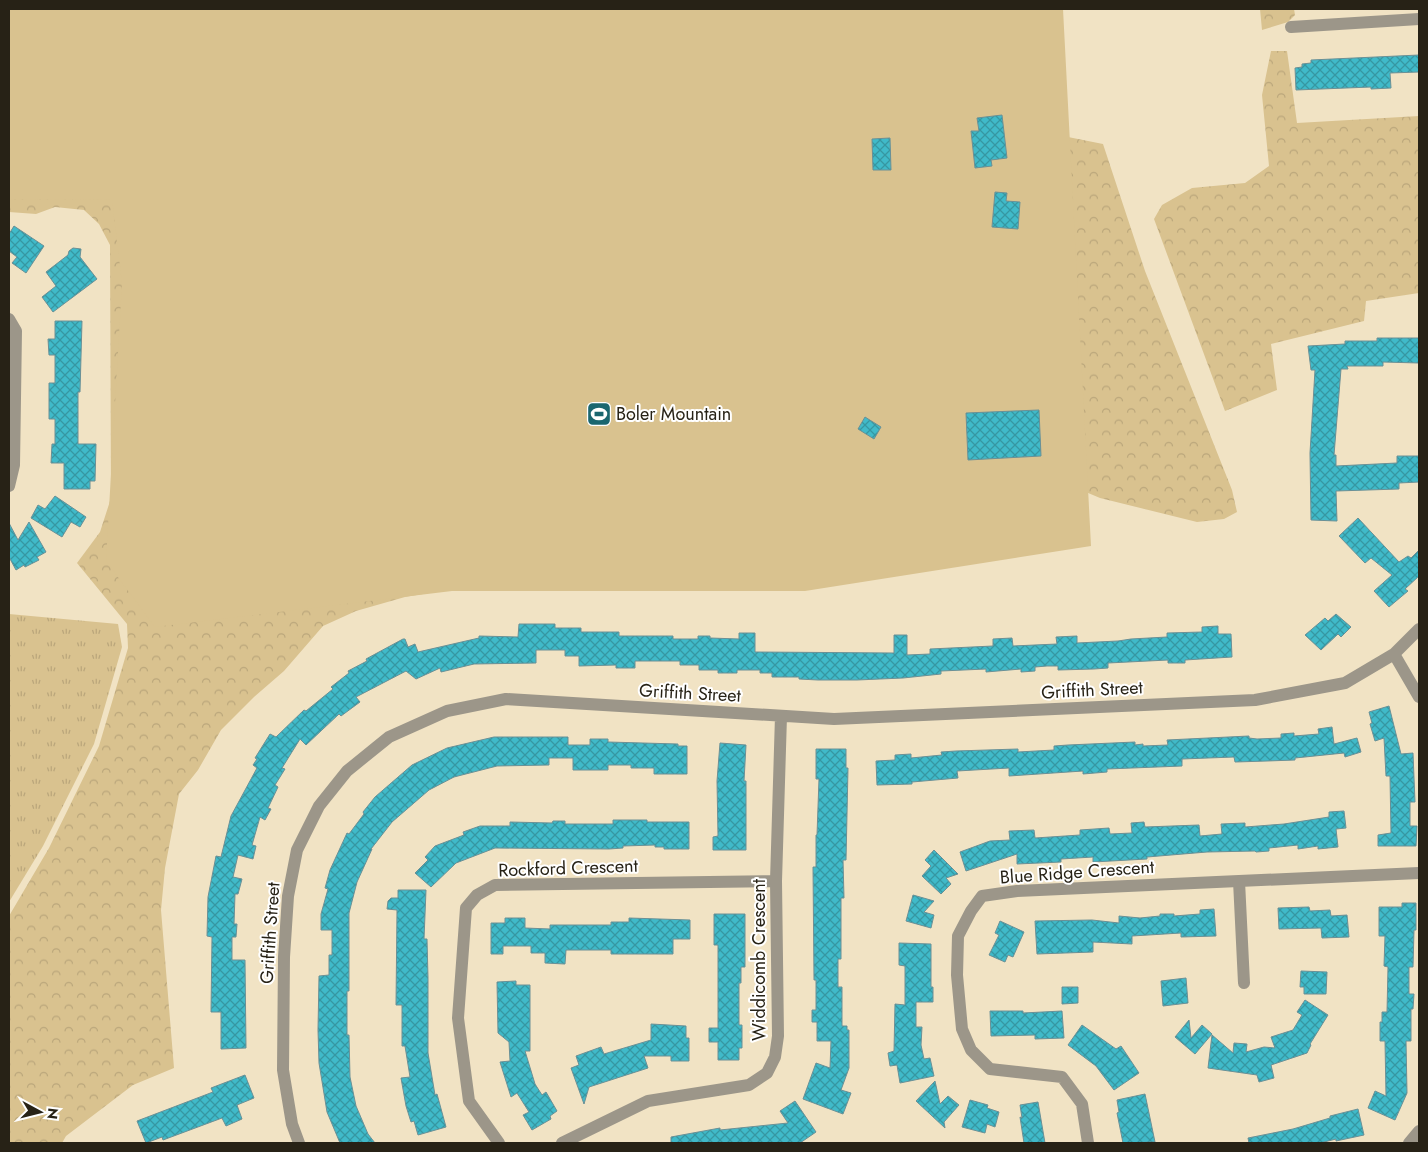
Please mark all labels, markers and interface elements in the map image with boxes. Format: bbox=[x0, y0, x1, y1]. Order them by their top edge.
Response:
sports icon: Boler Mountain bbox=[586, 401, 612, 427]
place label: Boler Mountain bbox=[616, 401, 731, 427]
street label: Griffith Street bbox=[1040, 674, 1144, 706]
street label: Griffith Street bbox=[638, 677, 742, 709]
street label: Rockford Crescent bbox=[498, 853, 639, 883]
street label: Blue Ridge Crescent bbox=[999, 854, 1156, 890]
street label: Widdicomb Crescent bbox=[746, 878, 772, 1041]
street label: Griffith Street bbox=[253, 881, 287, 985]
north arrow bbox=[15, 1087, 65, 1137]
text: N bbox=[42, 1107, 64, 1120]

